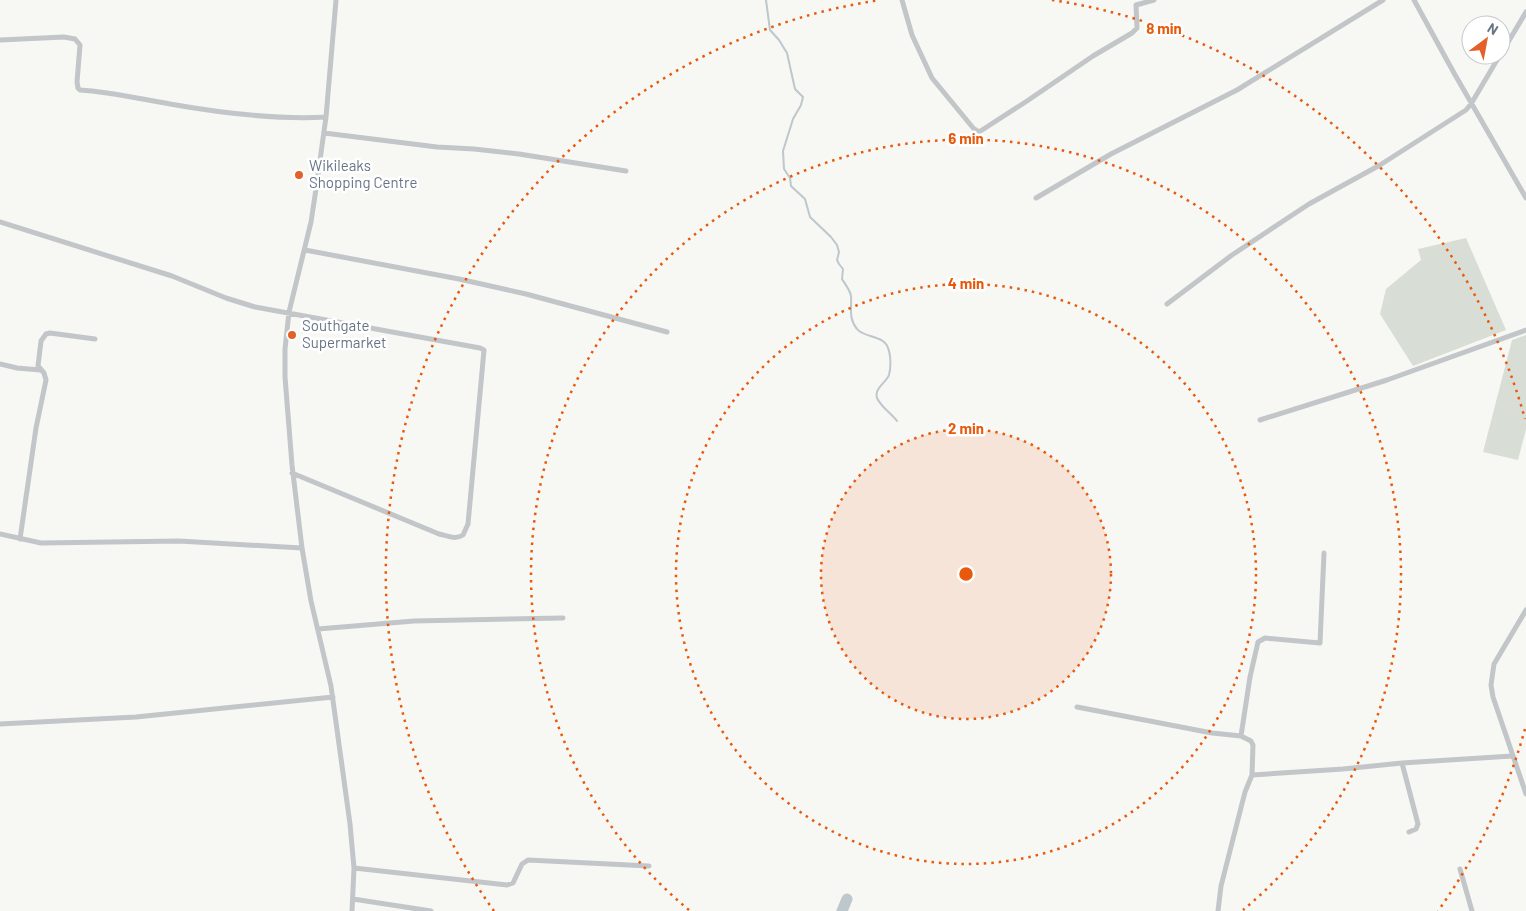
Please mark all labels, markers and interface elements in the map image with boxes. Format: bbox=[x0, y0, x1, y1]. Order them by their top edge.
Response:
north arrow bbox=[1461, 15, 1511, 65]
text: 8 min bbox=[1146, 19, 1182, 37]
text: N bbox=[1485, 19, 1502, 38]
text: 6 min bbox=[948, 129, 984, 147]
place label: Wikileaks Shopping Centre bbox=[309, 156, 417, 191]
marker: Wikileaks Shopping Centre bbox=[293, 169, 305, 181]
text: 4 min bbox=[948, 274, 984, 292]
place label: Southgate Supermarket bbox=[302, 316, 387, 351]
marker: Southgate Supermarket bbox=[286, 329, 298, 341]
text: 2 min bbox=[948, 419, 984, 437]
centre of rings bbox=[957, 565, 975, 583]

